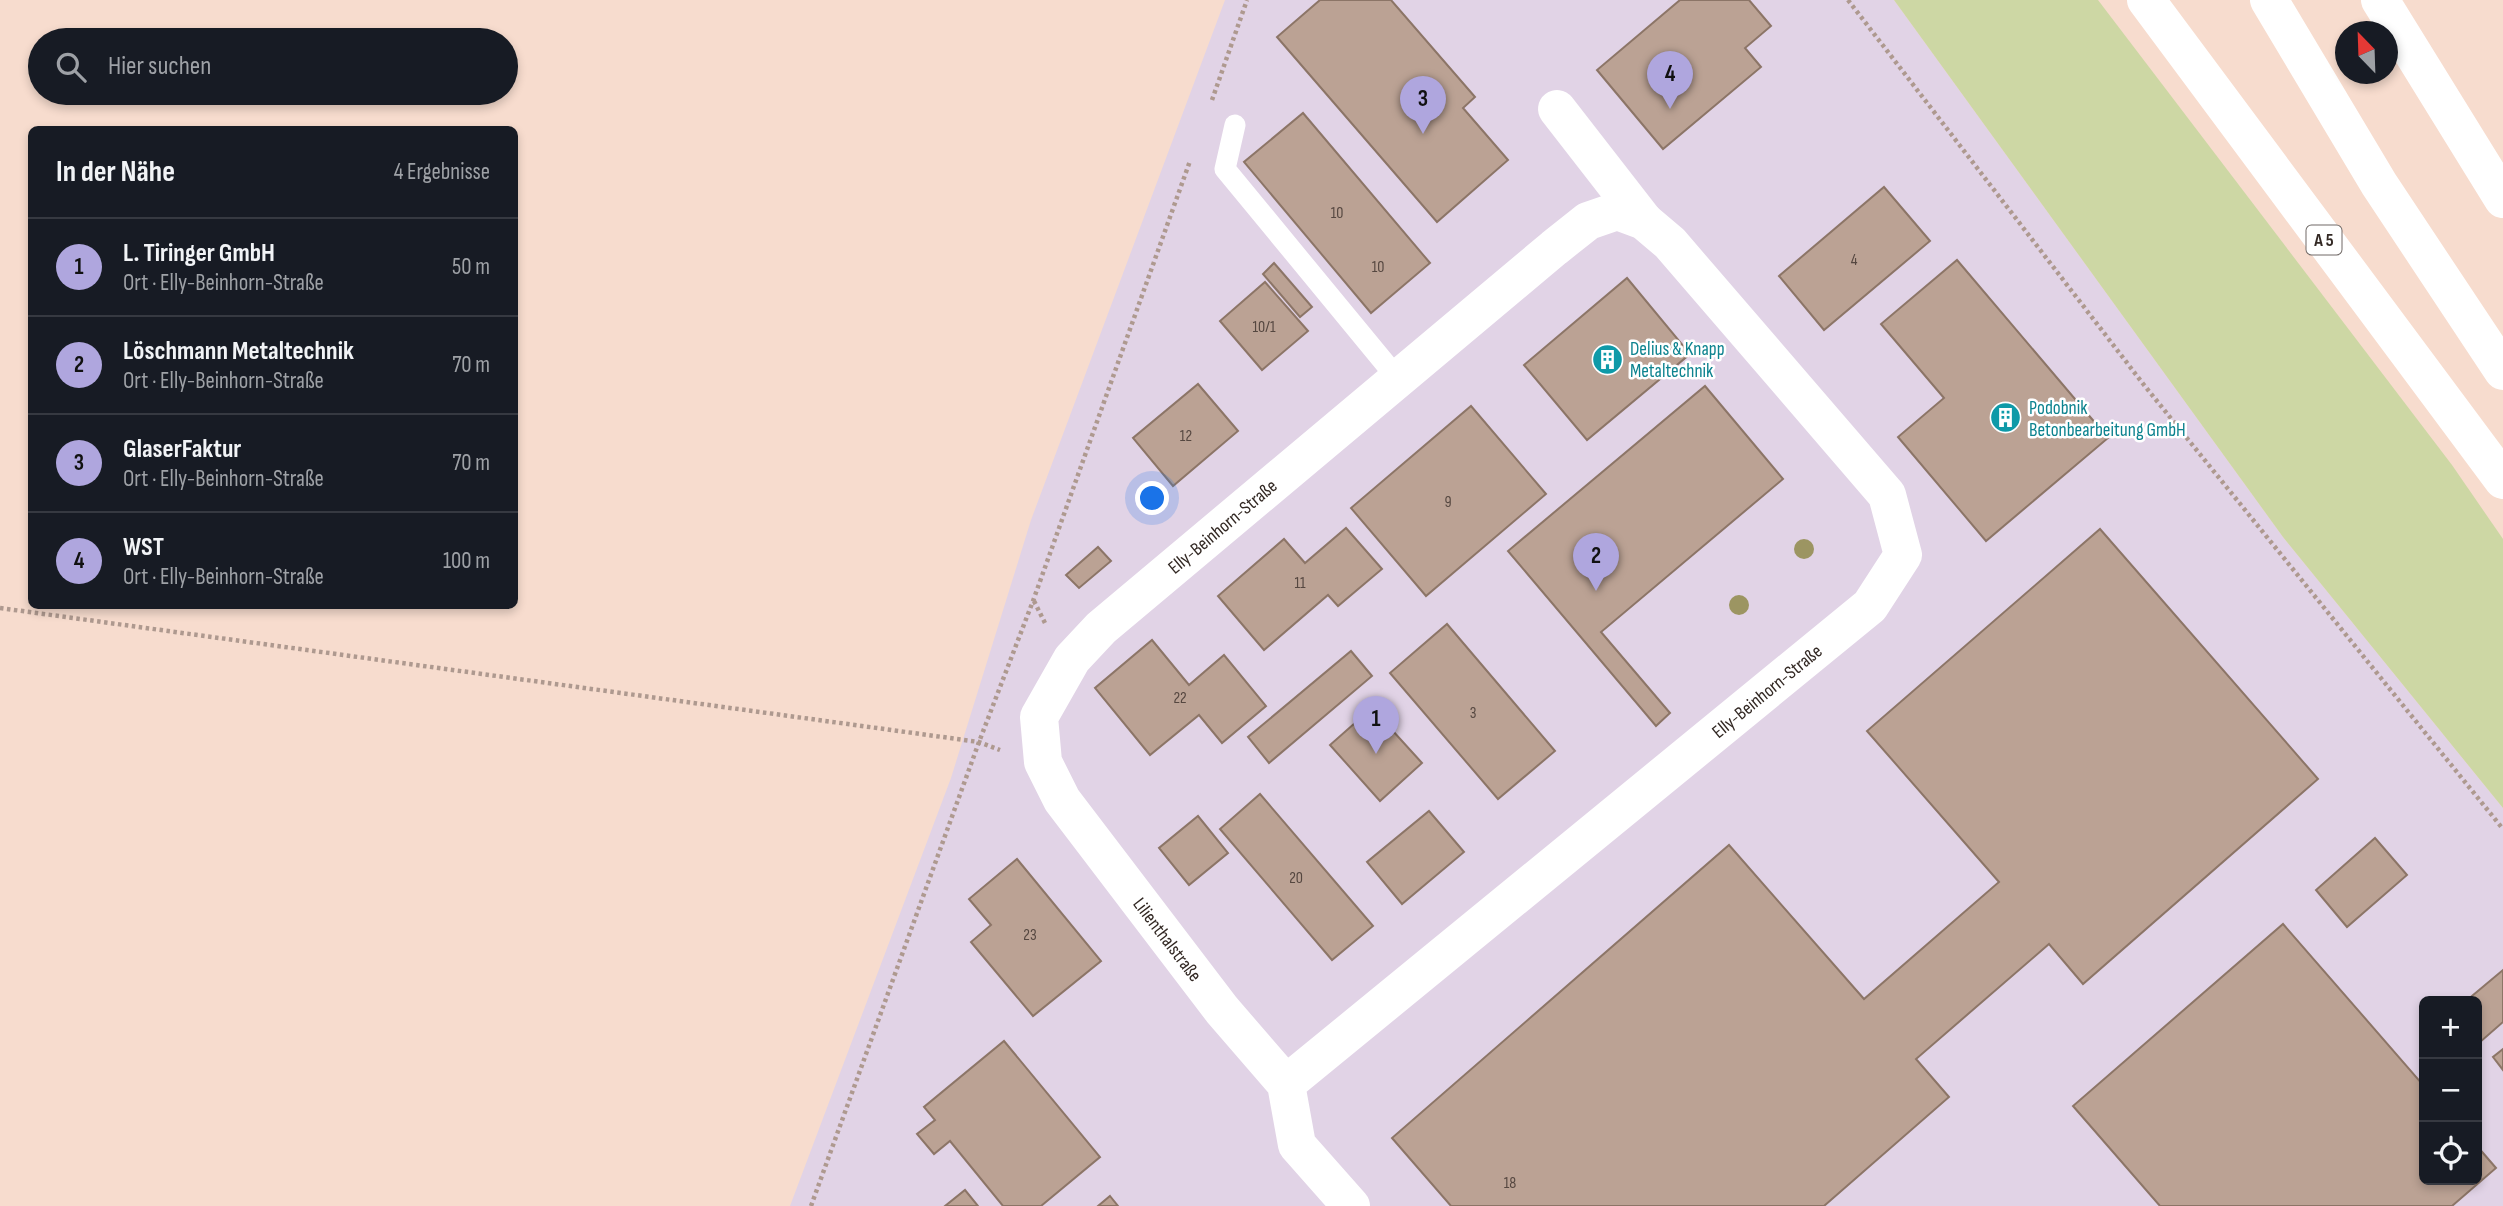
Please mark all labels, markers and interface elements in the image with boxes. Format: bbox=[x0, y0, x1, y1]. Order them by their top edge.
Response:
north arrow bbox=[2335, 21, 2398, 84]
search box bbox=[28, 28, 518, 105]
icon: search bbox=[52, 48, 90, 86]
text: Hier suchen bbox=[108, 51, 211, 82]
pin: 4 bbox=[1647, 51, 1693, 109]
pin: 3 bbox=[1400, 76, 1446, 134]
text: In der Nähe bbox=[56, 154, 175, 190]
text: 4 Ergebnisse bbox=[394, 158, 490, 186]
house number: 10 bbox=[1331, 204, 1343, 223]
road number: A 5 bbox=[2306, 226, 2342, 254]
text: L. Tiringer GmbH bbox=[123, 238, 275, 269]
house number: 4 bbox=[1851, 251, 1858, 270]
text: 1 bbox=[74, 253, 84, 281]
text: 50 m bbox=[452, 253, 490, 281]
house number: 10 bbox=[1372, 258, 1384, 277]
text: Ort · Elly-Beinhorn-Straße bbox=[123, 269, 324, 297]
house number: 10/1 bbox=[1253, 318, 1276, 337]
text: Löschmann Metaltechnik bbox=[123, 336, 354, 367]
place label: Delius & Knapp Metaltechnik bbox=[1630, 338, 1725, 383]
building icon: Delius & Knapp Metaltechnik bbox=[1590, 342, 1624, 376]
text: 2 bbox=[74, 351, 84, 379]
text: 70 m bbox=[452, 351, 490, 379]
text: Ort · Elly-Beinhorn-Straße bbox=[123, 367, 324, 395]
place label: Podobnik Betonbearbeitung GmbH bbox=[2029, 397, 2186, 442]
building icon: Podobnik Betonbearbeitung GmbH bbox=[1989, 401, 2023, 435]
house number: 12 bbox=[1180, 427, 1192, 446]
text: GlaserFaktur bbox=[123, 434, 241, 465]
text: 3 bbox=[74, 449, 84, 477]
text: 70 m bbox=[452, 449, 490, 477]
text: Ort · Elly-Beinhorn-Straße bbox=[123, 465, 324, 493]
street label: Elly-Beinhorn-Straße bbox=[1164, 475, 1282, 579]
your location bbox=[1135, 481, 1169, 515]
house number: 9 bbox=[1444, 493, 1452, 512]
text: WST bbox=[123, 532, 164, 563]
pin: 2 bbox=[1573, 533, 1619, 591]
text: 4 bbox=[74, 547, 84, 575]
text: 100 m bbox=[443, 547, 490, 575]
text: Ort · Elly-Beinhorn-Straße bbox=[123, 563, 324, 591]
house number: 11 bbox=[1294, 574, 1306, 593]
street label: Elly-Beinhorn-Straße bbox=[1708, 640, 1827, 744]
house number: 22 bbox=[1173, 689, 1187, 708]
pin: 1 bbox=[1353, 696, 1399, 754]
house number: 3 bbox=[1470, 704, 1476, 723]
house number: 20 bbox=[1289, 869, 1303, 888]
street label: Lilienthalstraße bbox=[1127, 893, 1206, 987]
house number: 23 bbox=[1023, 926, 1037, 945]
map controls bbox=[2419, 996, 2482, 1185]
button: + bbox=[2419, 996, 2482, 1059]
button: − bbox=[2419, 1059, 2482, 1122]
button: locate bbox=[2419, 1122, 2482, 1185]
house number: 18 bbox=[1504, 1174, 1516, 1193]

